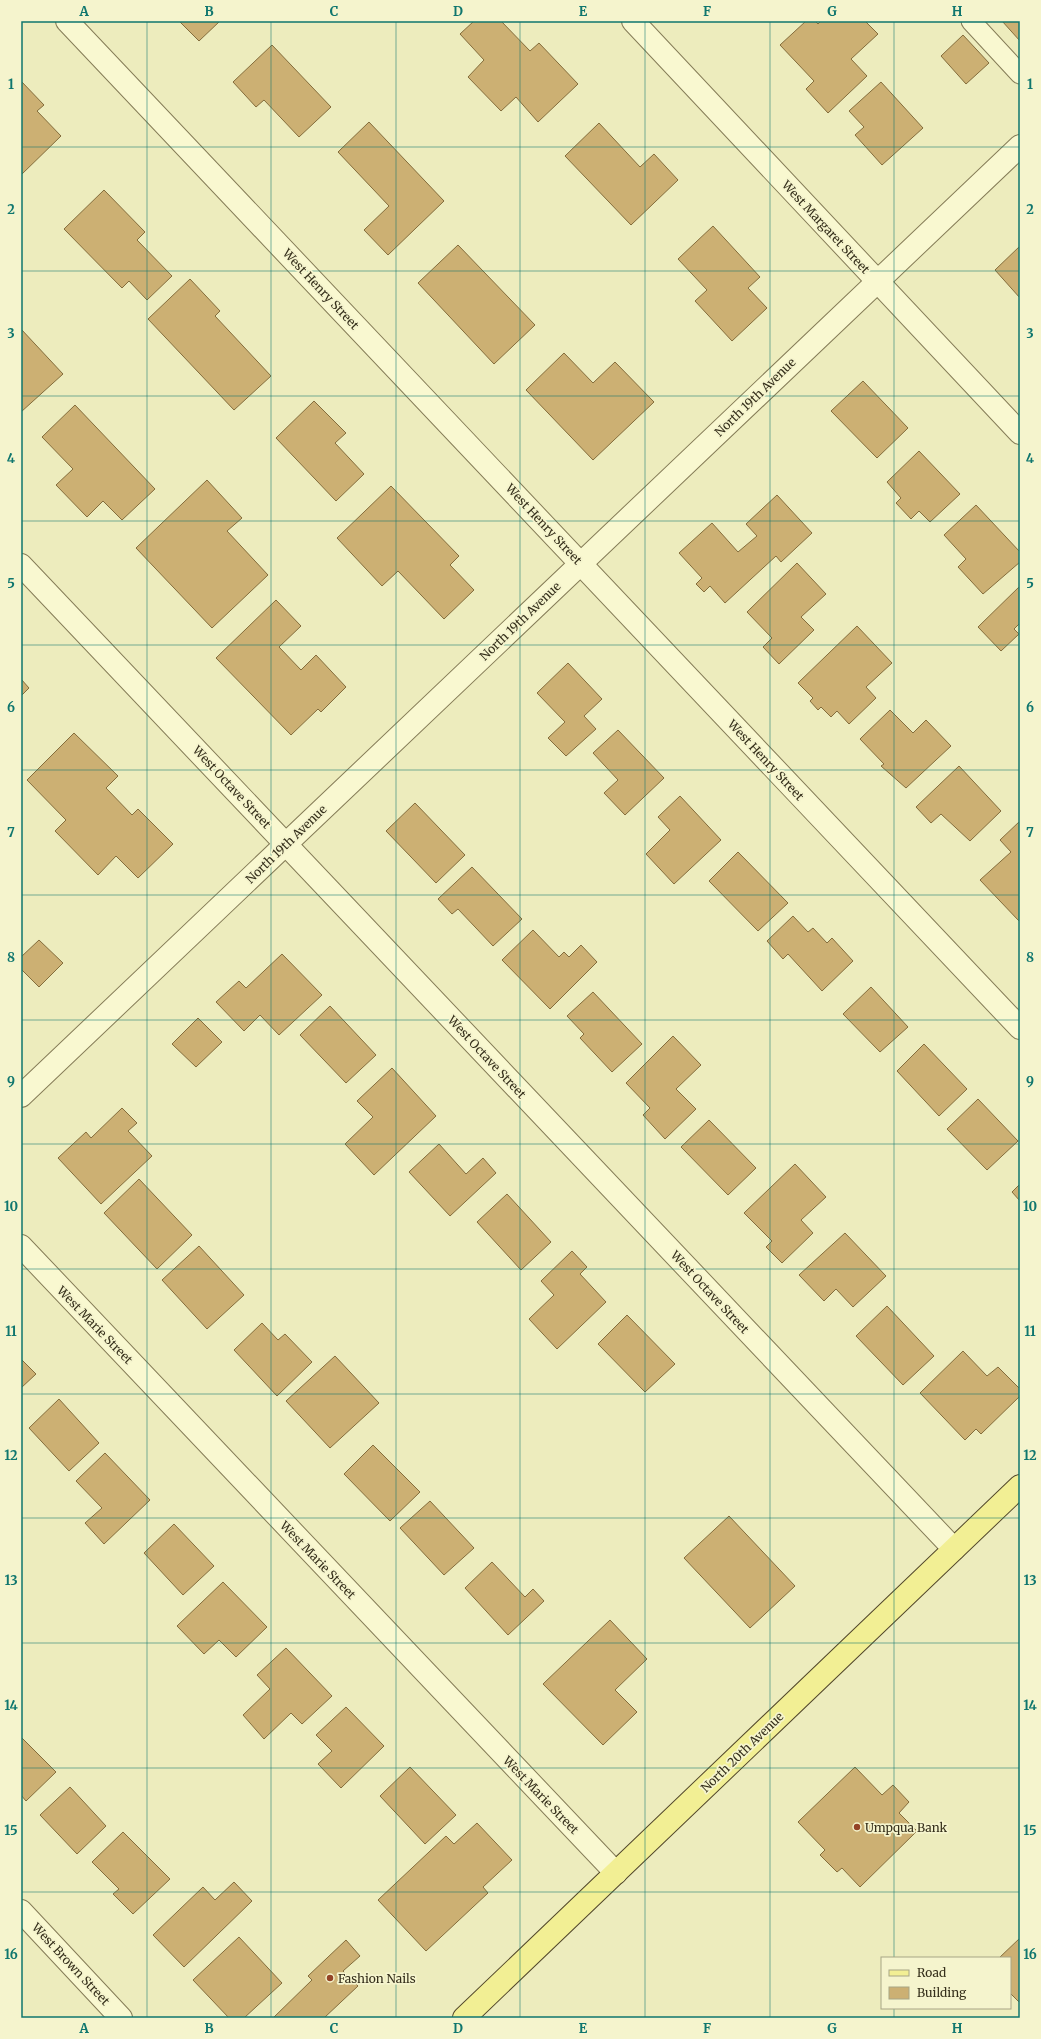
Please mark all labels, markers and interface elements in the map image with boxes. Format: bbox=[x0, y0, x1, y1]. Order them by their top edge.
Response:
text: A bbox=[78, 3, 89, 20]
text: B bbox=[204, 3, 214, 20]
text: C bbox=[330, 3, 339, 20]
text: D bbox=[453, 3, 463, 20]
text: E bbox=[579, 3, 588, 20]
text: F bbox=[703, 3, 711, 20]
text: G bbox=[827, 3, 837, 20]
text: H bbox=[952, 3, 963, 20]
text: 1 bbox=[8, 76, 14, 93]
text: 1 bbox=[1027, 76, 1033, 93]
street label: West Margaret Street bbox=[778, 177, 873, 277]
text: 2 bbox=[7, 201, 15, 218]
text: 2 bbox=[1026, 201, 1034, 218]
street label: West Henry Street bbox=[279, 245, 362, 333]
text: 3 bbox=[7, 325, 15, 342]
text: 3 bbox=[1026, 325, 1034, 342]
street label: North 19th Avenue bbox=[711, 355, 799, 439]
text: 4 bbox=[7, 450, 16, 467]
text: 4 bbox=[1026, 450, 1035, 467]
street label: West Henry Street bbox=[502, 480, 585, 568]
text: 5 bbox=[7, 575, 15, 592]
text: 5 bbox=[1026, 575, 1034, 592]
street label: North 19th Avenue bbox=[476, 579, 564, 663]
text: 6 bbox=[7, 699, 15, 716]
text: 6 bbox=[1026, 699, 1034, 716]
street label: West Henry Street bbox=[724, 716, 807, 804]
street label: West Octave Street bbox=[189, 742, 274, 832]
street label: North 19th Avenue bbox=[242, 802, 330, 886]
text: 7 bbox=[7, 824, 15, 841]
text: 7 bbox=[1026, 824, 1034, 841]
text: 8 bbox=[7, 949, 15, 966]
text: 8 bbox=[1026, 949, 1034, 966]
street label: West Octave Street bbox=[444, 1012, 529, 1102]
text: 9 bbox=[7, 1073, 15, 1090]
text: 9 bbox=[1026, 1073, 1034, 1090]
text: 10 bbox=[4, 1198, 18, 1215]
text: 10 bbox=[1023, 1198, 1037, 1215]
street label: West Octave Street bbox=[667, 1247, 752, 1337]
street label: West Marie Street bbox=[53, 1282, 136, 1367]
text: 11 bbox=[5, 1323, 17, 1340]
text: 11 bbox=[1024, 1323, 1036, 1340]
text: 12 bbox=[4, 1447, 18, 1464]
text: 12 bbox=[1023, 1447, 1037, 1464]
street label: West Marie Street bbox=[276, 1517, 359, 1602]
text: 13 bbox=[4, 1572, 18, 1589]
text: 13 bbox=[1023, 1572, 1037, 1589]
text: 14 bbox=[4, 1697, 19, 1714]
text: 14 bbox=[1023, 1697, 1038, 1714]
street label: North 20th Avenue bbox=[698, 1709, 786, 1795]
street label: West Marie Street bbox=[499, 1752, 582, 1837]
place label: Umpqua Bank bbox=[865, 1820, 948, 1835]
text: 15 bbox=[4, 1822, 18, 1839]
marker: Umpqua Bank bbox=[852, 1822, 862, 1832]
text: 15 bbox=[1023, 1822, 1037, 1839]
street label: West Brown Street bbox=[28, 1919, 113, 2008]
text: 16 bbox=[4, 1946, 18, 1963]
text: 16 bbox=[1023, 1946, 1037, 1963]
legend bbox=[881, 1957, 1011, 2009]
text: Road bbox=[917, 1965, 946, 1980]
place label: Fashion Nails bbox=[338, 1971, 416, 1986]
marker: Fashion Nails bbox=[325, 1973, 335, 1983]
text: Building bbox=[917, 1985, 967, 2000]
text: A bbox=[78, 2020, 89, 2037]
text: B bbox=[204, 2020, 214, 2037]
text: C bbox=[330, 2020, 339, 2037]
text: D bbox=[453, 2020, 463, 2037]
text: E bbox=[579, 2020, 588, 2037]
text: F bbox=[703, 2020, 711, 2037]
text: G bbox=[827, 2020, 837, 2037]
text: H bbox=[952, 2020, 963, 2037]

